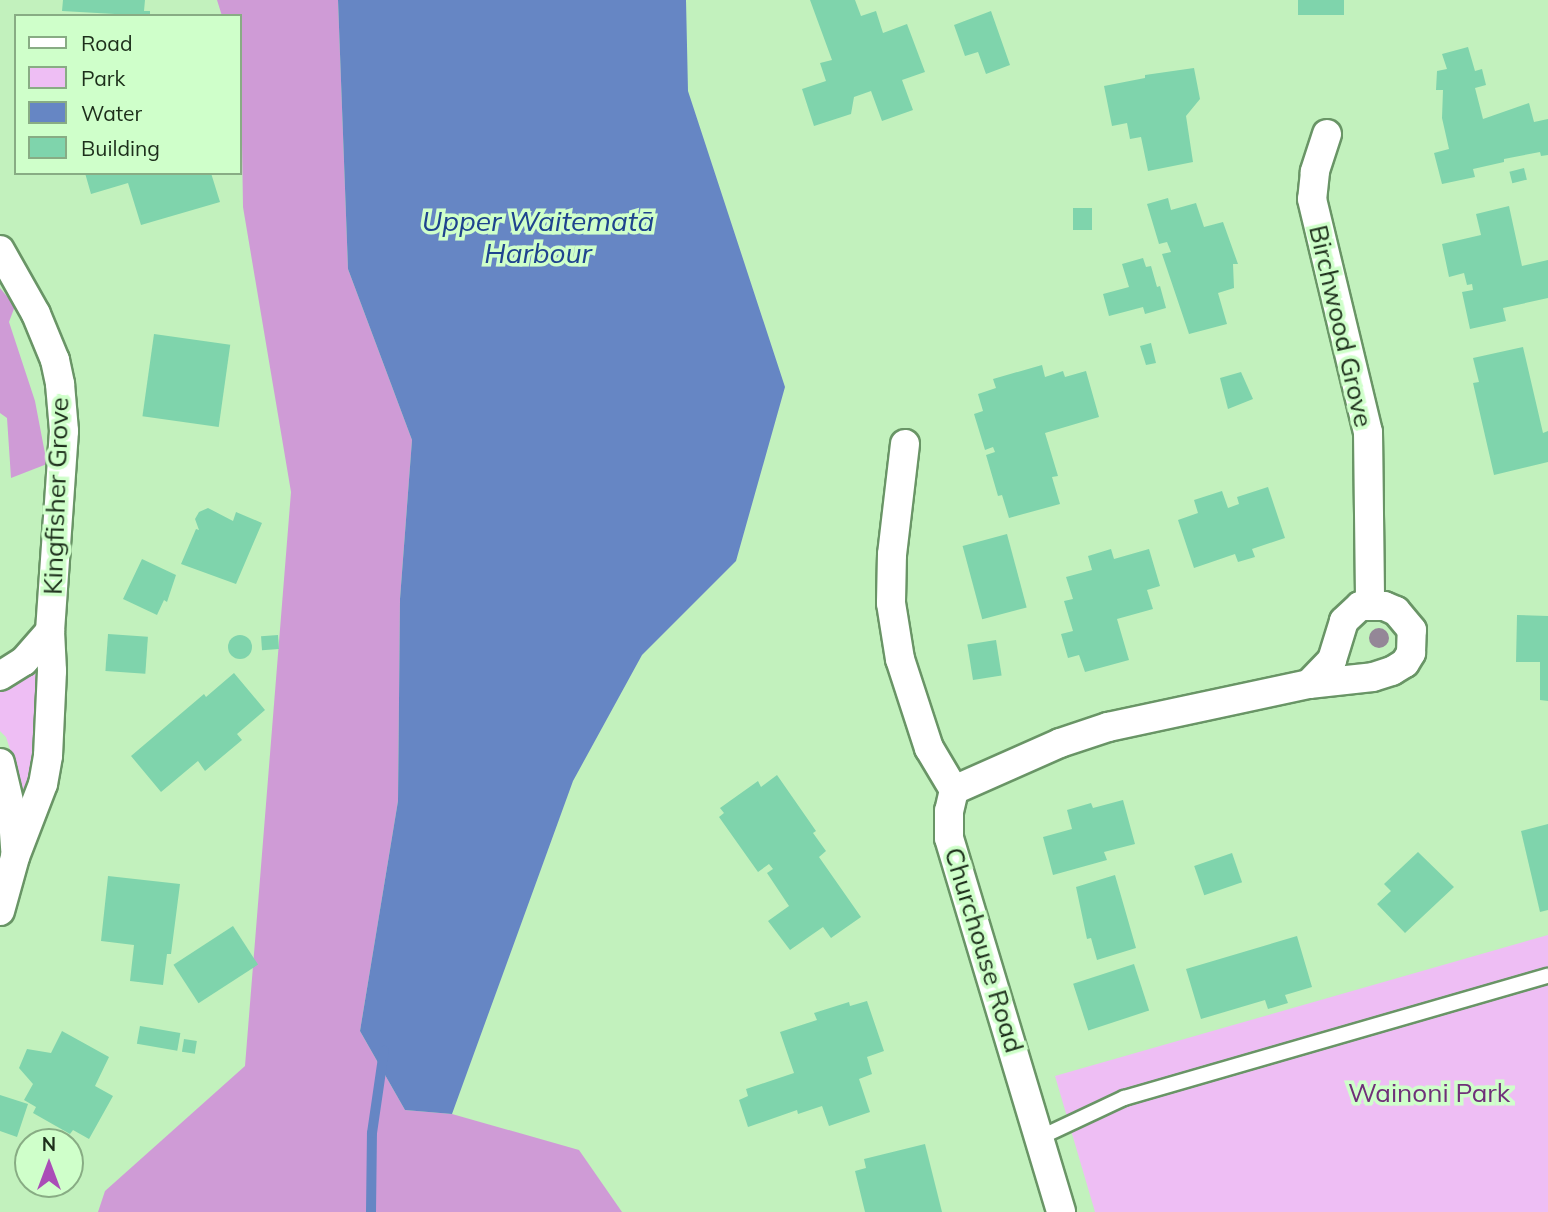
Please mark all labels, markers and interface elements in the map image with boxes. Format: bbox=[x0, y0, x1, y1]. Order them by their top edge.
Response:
legend bbox=[14, 14, 242, 175]
text: Road bbox=[81, 30, 132, 56]
text: Park bbox=[81, 65, 125, 91]
text: Water bbox=[81, 100, 142, 126]
text: Building bbox=[81, 135, 160, 161]
water label: Upper Waitematā Harbour bbox=[422, 204, 654, 270]
street label: Birchwood Grove bbox=[1303, 222, 1379, 430]
street label: Kingfisher Grove bbox=[37, 397, 75, 595]
street label: Churchouse Road bbox=[938, 844, 1030, 1056]
park label: Wainoni Park bbox=[1348, 1077, 1510, 1109]
north arrow bbox=[14, 1128, 84, 1198]
text: N bbox=[42, 1132, 56, 1156]

